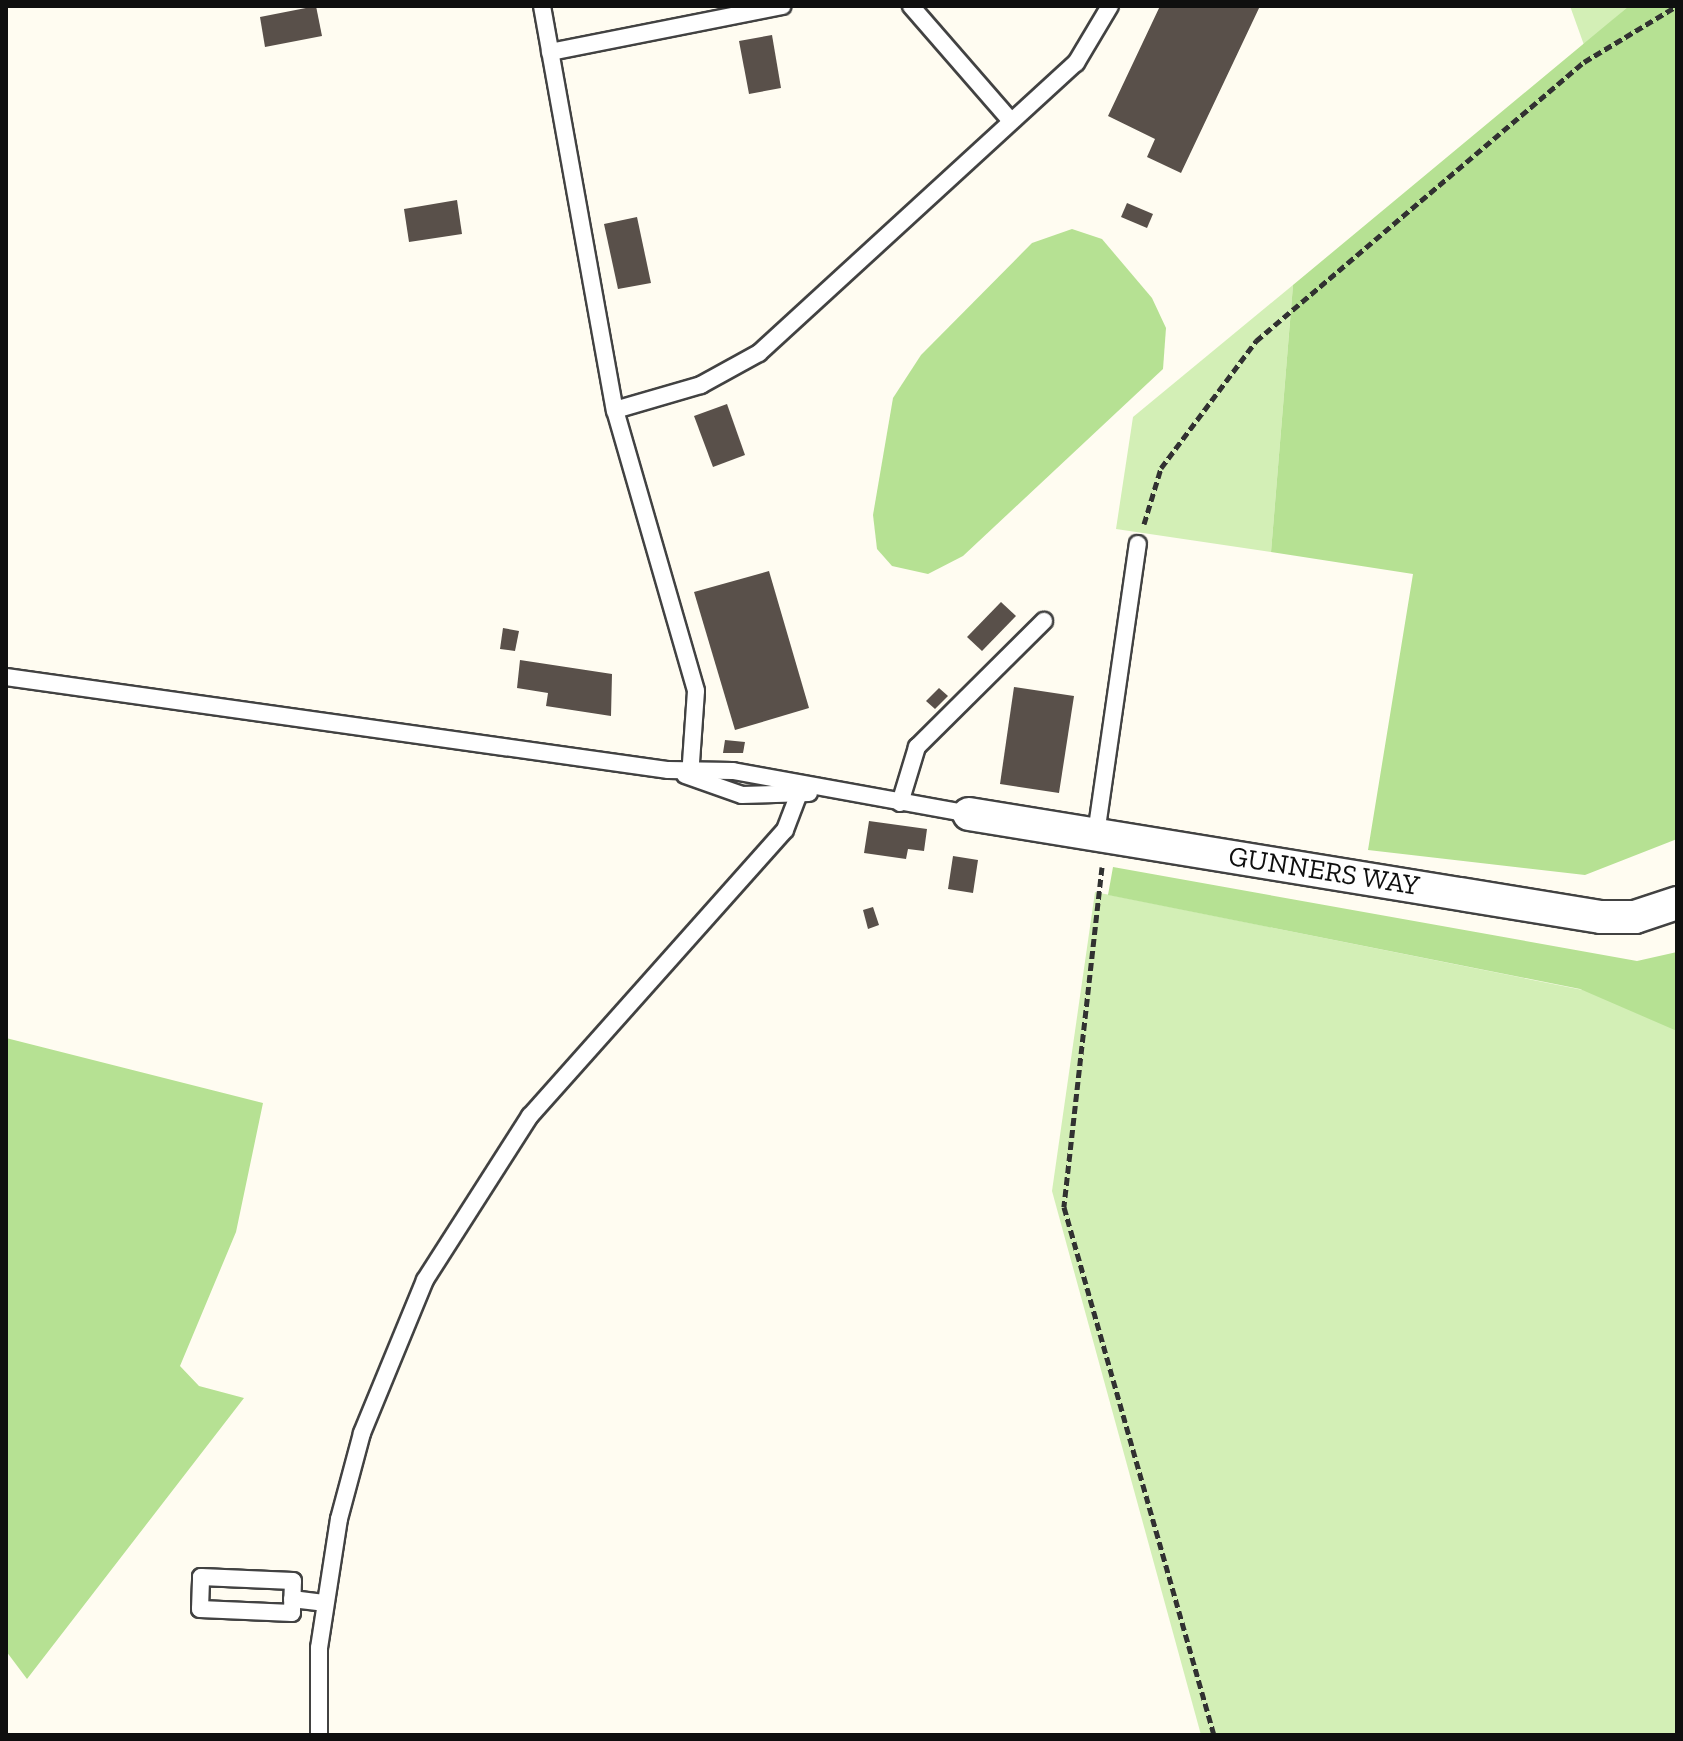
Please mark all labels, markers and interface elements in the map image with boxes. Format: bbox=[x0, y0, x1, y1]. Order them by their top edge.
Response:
street label: GUNNERS WAY bbox=[1226, 839, 1422, 903]

